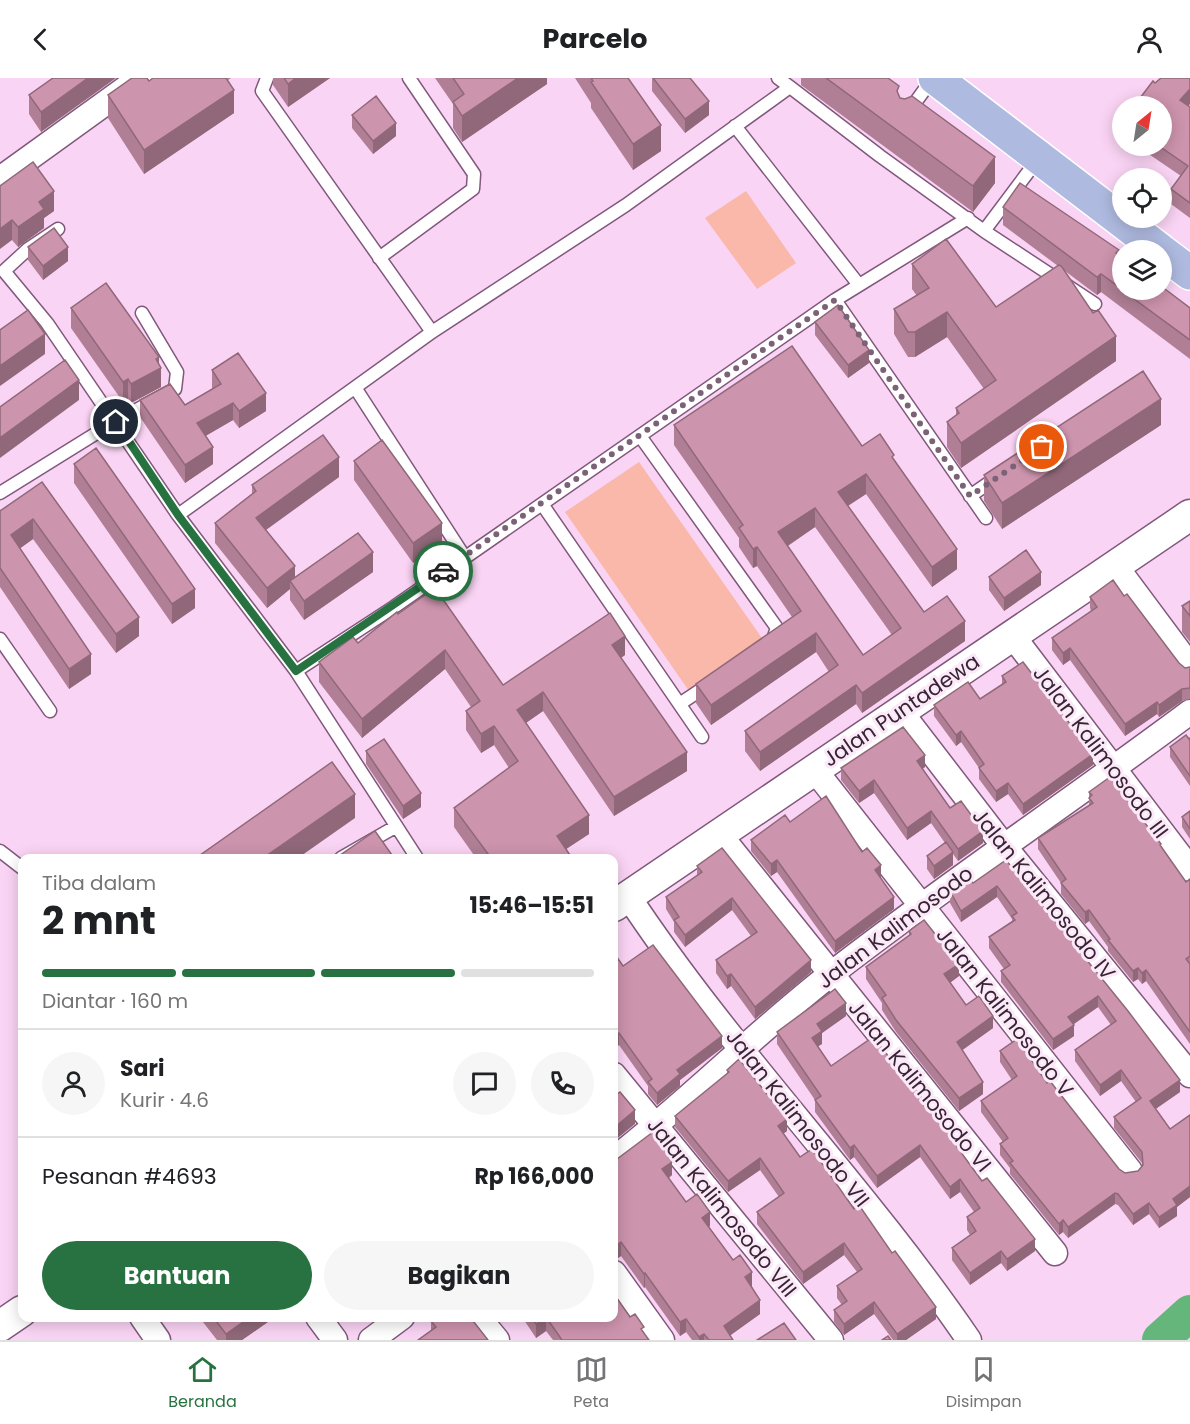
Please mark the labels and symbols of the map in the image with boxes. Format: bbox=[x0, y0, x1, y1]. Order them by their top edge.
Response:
north arrow bbox=[1112, 96, 1172, 156]
pin bbox=[90, 396, 141, 447]
pin bbox=[1016, 421, 1067, 472]
courier bbox=[413, 541, 473, 601]
street label: Jalan Puntadewa bbox=[817, 647, 985, 773]
street label: Jalan Kalimosodo III bbox=[1027, 660, 1175, 844]
street label: Jalan Kalimosodo IV bbox=[966, 802, 1122, 986]
street label: Jalan Kalimosodo bbox=[811, 859, 979, 995]
street label: Jalan Kalimosodo V bbox=[930, 921, 1080, 1103]
street label: Jalan Kalimosodo VI bbox=[842, 994, 998, 1178]
street label: Jalan Kalimosodo VII bbox=[719, 1023, 877, 1213]
street label: Jalan Kalimosodo VIII bbox=[640, 1111, 804, 1303]

